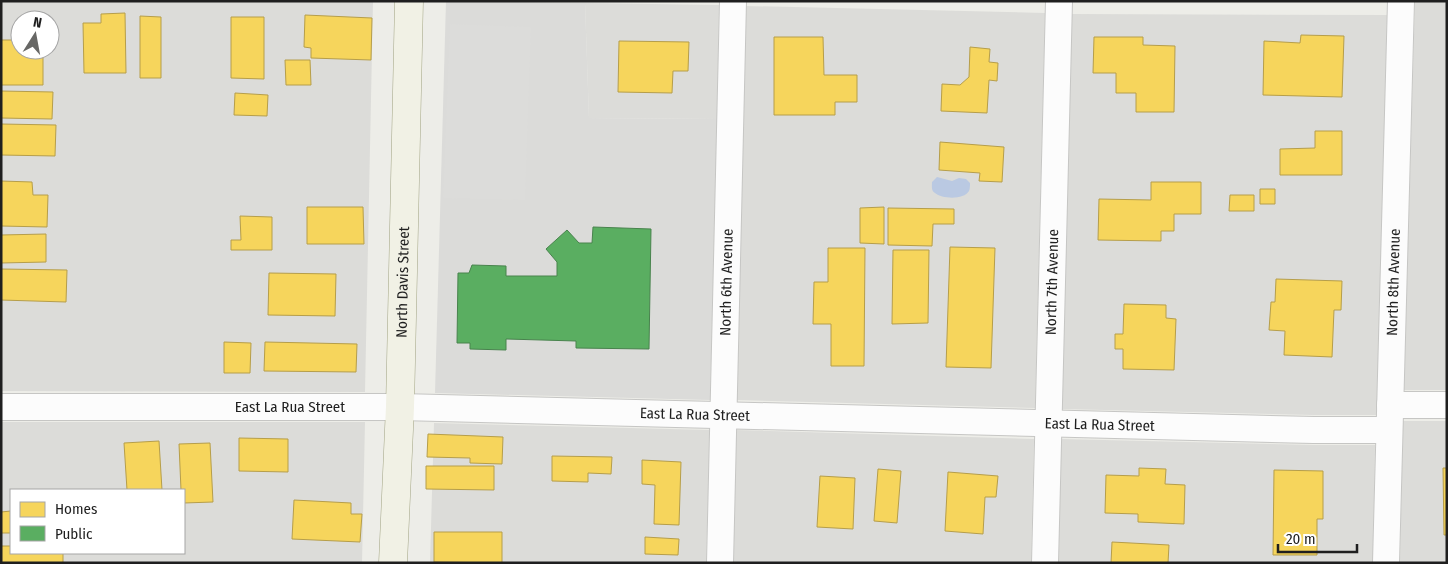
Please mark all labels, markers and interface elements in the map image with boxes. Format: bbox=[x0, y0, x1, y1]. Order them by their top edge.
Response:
north arrow bbox=[10, 10, 60, 60]
text: N bbox=[32, 14, 43, 32]
street label: North Davis Street bbox=[393, 226, 413, 338]
street label: North 6th Avenue bbox=[716, 228, 737, 336]
street label: North 8th Avenue bbox=[1383, 228, 1404, 336]
street label: North 7th Avenue bbox=[1042, 229, 1062, 335]
street label: East La Rua Street bbox=[235, 398, 345, 416]
street label: East La Rua Street bbox=[640, 404, 750, 425]
street label: East La Rua Street bbox=[1044, 414, 1155, 435]
legend bbox=[10, 489, 185, 554]
text: Homes bbox=[55, 500, 97, 518]
scale bar bbox=[1278, 522, 1357, 554]
text: Public bbox=[55, 525, 93, 543]
text: 20 m bbox=[1286, 530, 1316, 548]

